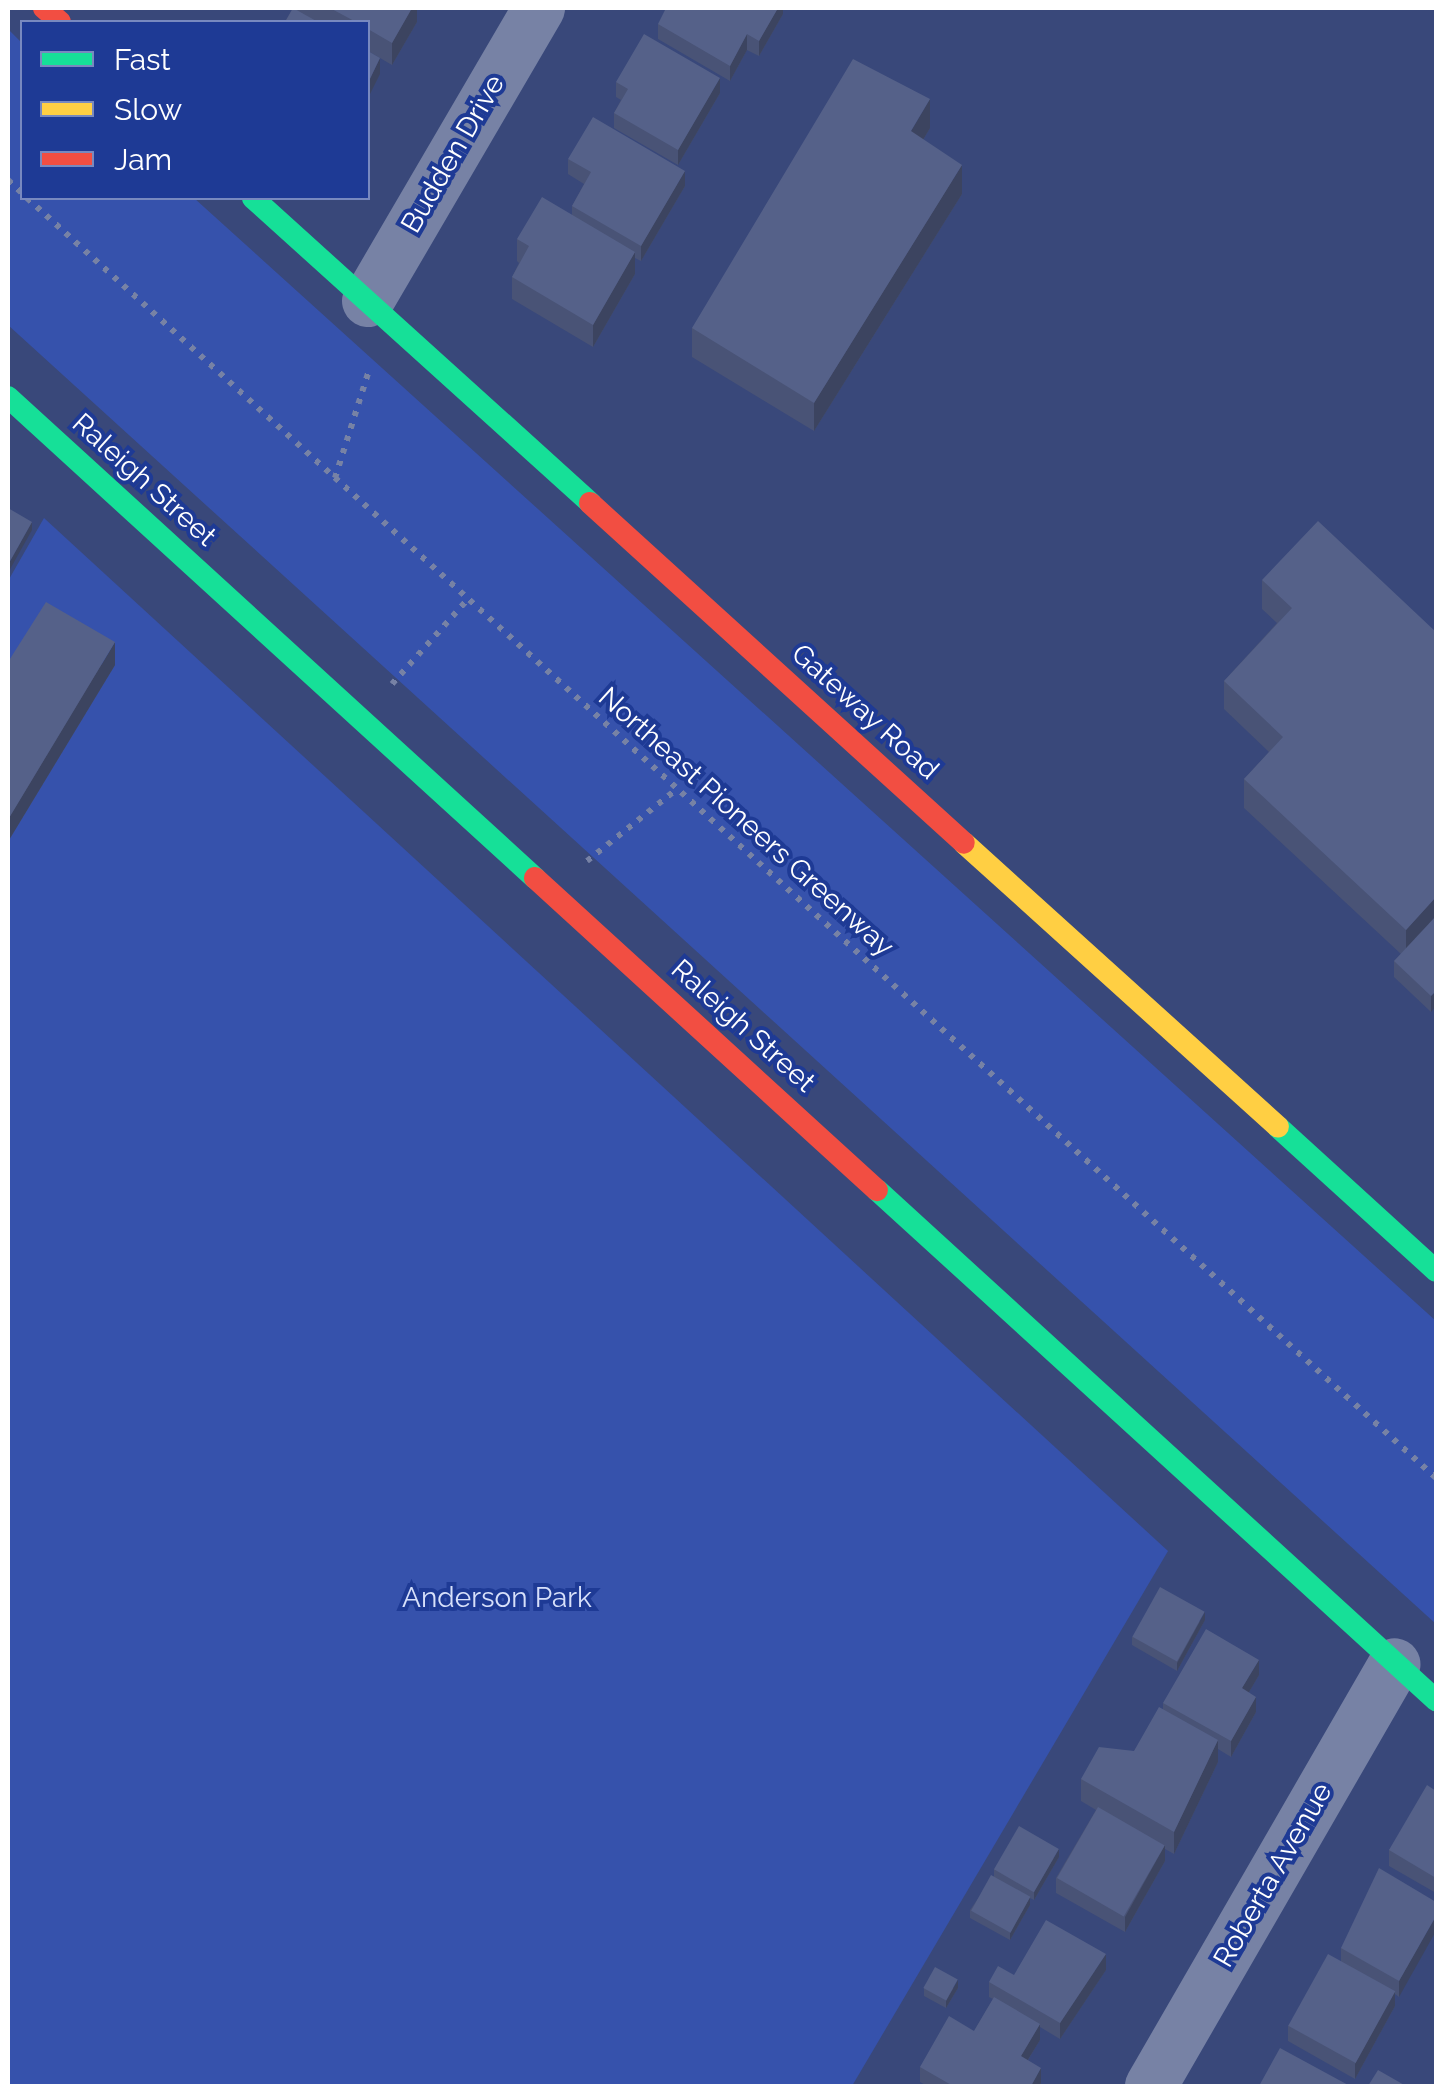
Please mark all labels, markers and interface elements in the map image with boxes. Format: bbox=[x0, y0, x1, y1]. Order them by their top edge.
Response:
legend bbox=[20, 20, 370, 200]
text: Fast bbox=[114, 42, 171, 77]
street label: Budden Drive bbox=[394, 69, 512, 239]
text: Slow bbox=[114, 92, 182, 127]
text: Jam bbox=[114, 142, 172, 177]
street label: Raleigh Street bbox=[65, 407, 223, 553]
street label: Gateway Road bbox=[784, 637, 946, 787]
street label: Northeast Pioneers Greenway bbox=[591, 680, 901, 964]
street label: Raleigh Street bbox=[664, 953, 822, 1099]
park label: Anderson Park bbox=[402, 1581, 592, 1615]
street label: Roberta Avenue bbox=[1206, 1777, 1340, 1973]

